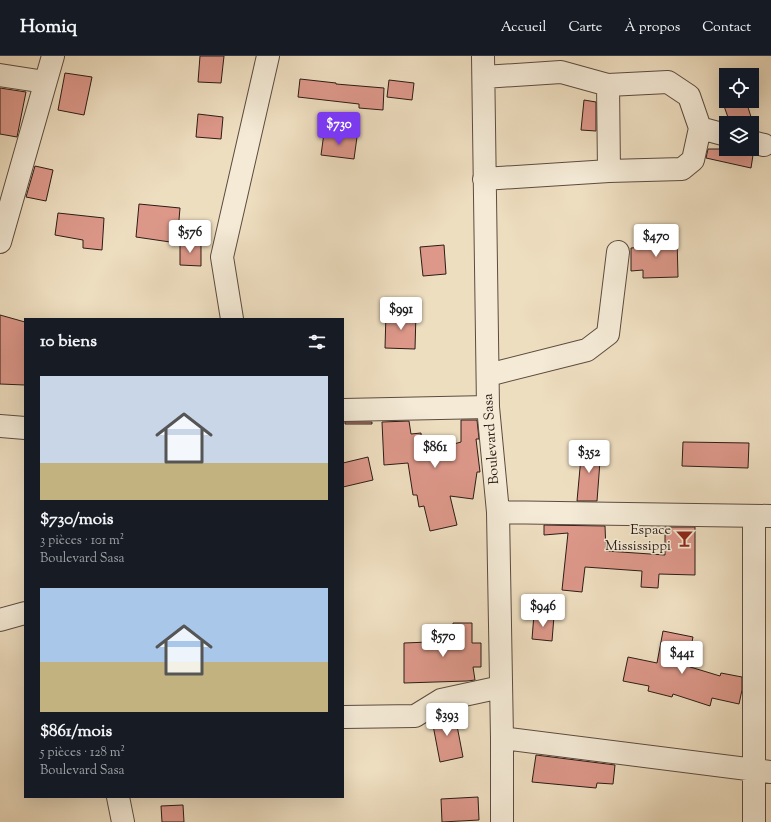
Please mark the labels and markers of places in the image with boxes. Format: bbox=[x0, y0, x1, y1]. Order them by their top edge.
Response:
pin: $730 bbox=[315, 112, 363, 146]
pin: $576 bbox=[166, 220, 214, 254]
pin: $470 bbox=[632, 224, 680, 258]
pin: $991 bbox=[377, 297, 425, 331]
pin: $861 bbox=[411, 435, 459, 469]
pin: $352 bbox=[565, 440, 613, 474]
place label: Espace Mississippi bbox=[605, 521, 671, 557]
bar icon: Espace Mississippi bbox=[674, 529, 694, 549]
pin: $946 bbox=[519, 594, 567, 628]
pin: $570 bbox=[419, 624, 467, 658]
pin: $441 bbox=[658, 641, 706, 675]
pin: $393 bbox=[423, 703, 471, 737]

